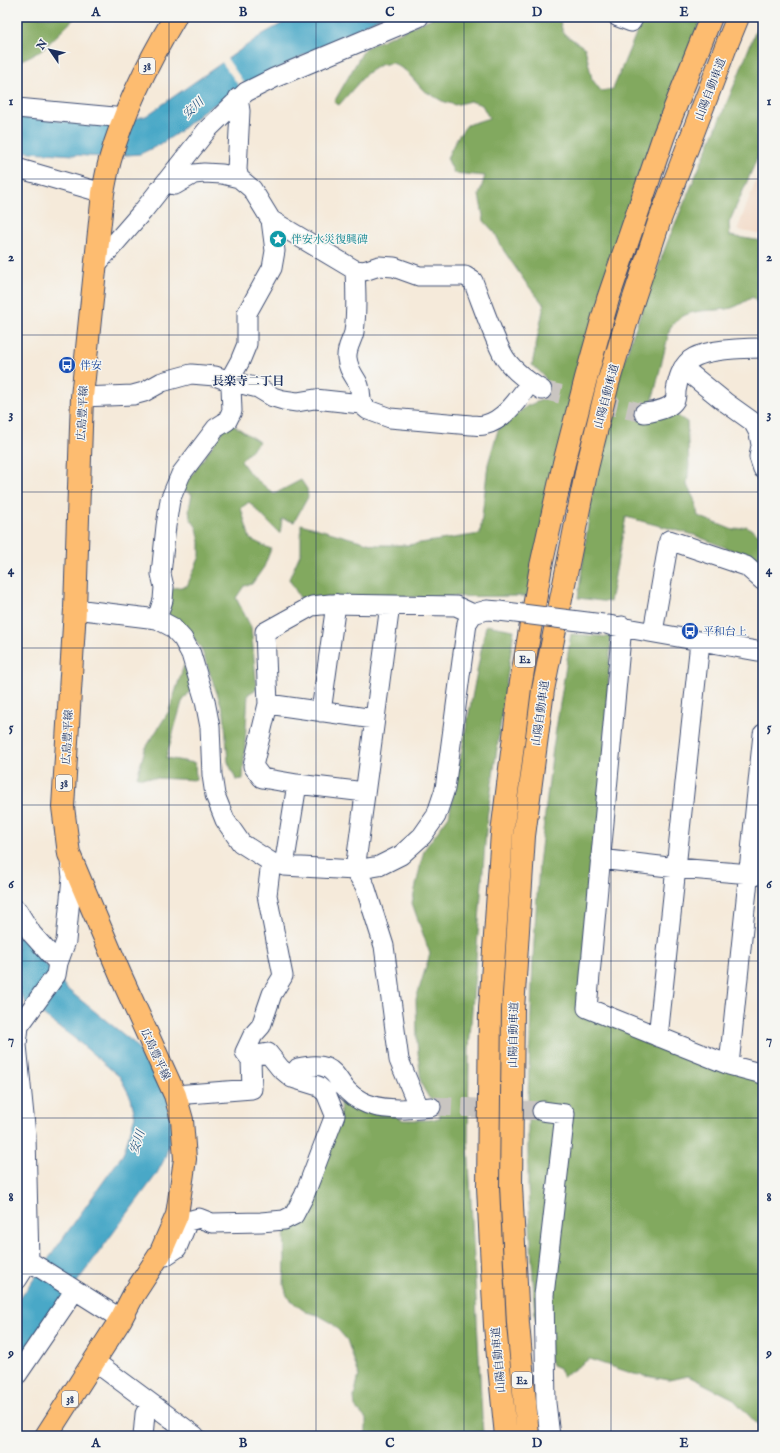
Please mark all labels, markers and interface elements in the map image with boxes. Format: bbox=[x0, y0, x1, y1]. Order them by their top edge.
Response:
text: A bbox=[91, 4, 102, 21]
text: B bbox=[239, 4, 248, 21]
text: C bbox=[385, 4, 395, 21]
text: D bbox=[532, 4, 543, 21]
text: E bbox=[679, 4, 689, 21]
north arrow bbox=[30, 30, 70, 70]
text: N bbox=[34, 37, 51, 54]
street label: 山陽自動車道 bbox=[693, 56, 729, 123]
road number: 38 bbox=[139, 58, 155, 74]
text: 1 bbox=[9, 93, 14, 110]
water label: 安川 bbox=[179, 93, 209, 122]
text: 1 bbox=[767, 93, 772, 110]
place icon: 伴安水災復興碑 bbox=[268, 229, 288, 249]
place label: 伴安水災復興碑 bbox=[291, 233, 368, 247]
text: 2 bbox=[8, 249, 14, 266]
text: 2 bbox=[766, 249, 772, 266]
bus stop icon: 伴安 bbox=[57, 355, 77, 375]
place label: 伴安 bbox=[80, 359, 102, 373]
street label: 山陽自動車道 bbox=[592, 363, 622, 430]
district label: 長楽寺二丁目 bbox=[212, 374, 284, 389]
street label: 広島豊平線 bbox=[75, 385, 91, 441]
text: 3 bbox=[9, 406, 14, 423]
text: 3 bbox=[767, 406, 772, 423]
text: 4 bbox=[8, 562, 15, 579]
text: 4 bbox=[766, 562, 773, 579]
bus stop icon: 平和台上 bbox=[680, 621, 700, 641]
place label: 平和台上 bbox=[703, 625, 747, 639]
road number: E2 bbox=[515, 651, 535, 667]
street label: 山陽自動車道 bbox=[529, 679, 553, 747]
street label: 広島豊平線 bbox=[60, 709, 76, 765]
text: 5 bbox=[9, 719, 14, 736]
text: 5 bbox=[767, 719, 772, 736]
road number: 38 bbox=[56, 775, 72, 791]
text: 6 bbox=[8, 876, 14, 893]
text: 6 bbox=[766, 876, 772, 893]
street label: 山陽自動車道 bbox=[506, 1002, 522, 1068]
street label: 広島豊平線 bbox=[137, 1027, 173, 1082]
text: 7 bbox=[8, 1032, 14, 1049]
text: 7 bbox=[766, 1032, 772, 1049]
water label: 安川 bbox=[126, 1126, 149, 1156]
text: 8 bbox=[8, 1189, 14, 1206]
text: 8 bbox=[766, 1189, 772, 1206]
street label: 山陽自動車道 bbox=[489, 1326, 509, 1393]
text: 9 bbox=[7, 1345, 14, 1362]
text: 9 bbox=[765, 1345, 772, 1362]
road number: E2 bbox=[512, 1372, 532, 1388]
road number: 38 bbox=[62, 1391, 78, 1407]
text: A bbox=[91, 1435, 102, 1452]
text: B bbox=[239, 1435, 248, 1452]
text: C bbox=[385, 1435, 395, 1452]
text: D bbox=[532, 1435, 543, 1452]
text: E bbox=[679, 1435, 689, 1452]

